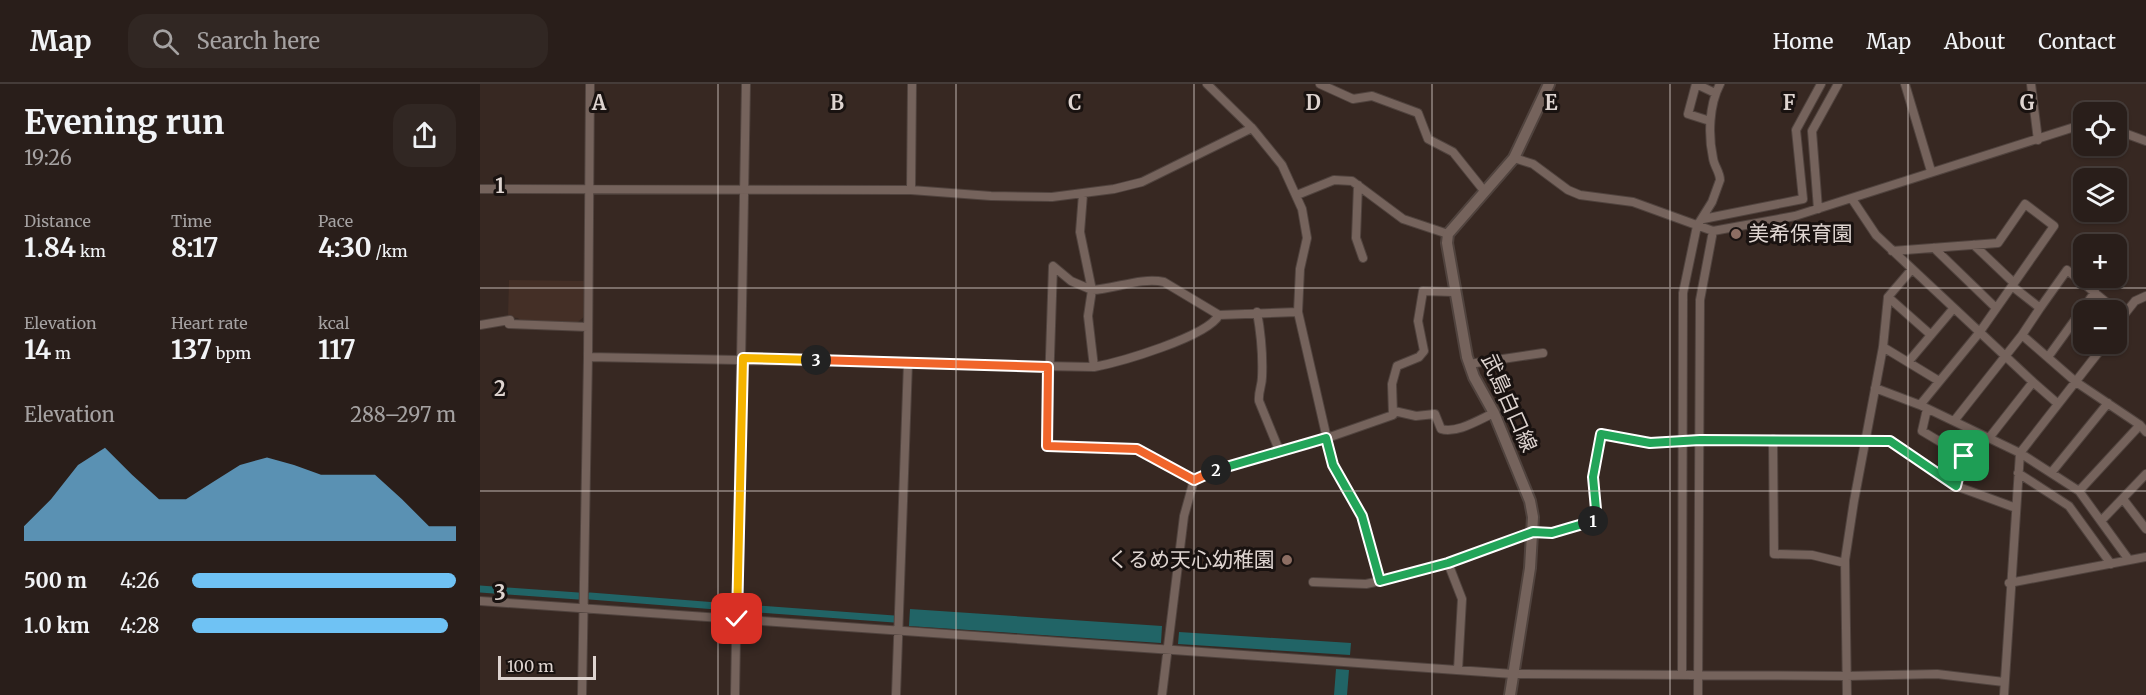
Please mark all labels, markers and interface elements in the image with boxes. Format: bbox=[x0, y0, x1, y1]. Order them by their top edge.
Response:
search box bbox=[128, 14, 548, 68]
text: Map bbox=[30, 23, 92, 59]
icon: search bbox=[149, 25, 182, 58]
text: Search here bbox=[197, 27, 320, 55]
text: Home bbox=[1773, 28, 1833, 55]
text: Map bbox=[1866, 28, 1911, 55]
text: About bbox=[1944, 28, 2005, 55]
text: Contact bbox=[2038, 28, 2116, 55]
text: A bbox=[591, 90, 607, 115]
text: B bbox=[830, 90, 844, 115]
text: C bbox=[1068, 90, 1082, 115]
text: D bbox=[1305, 90, 1321, 115]
text: E bbox=[1544, 90, 1558, 115]
text: F bbox=[1783, 90, 1796, 115]
text: G bbox=[2020, 90, 2035, 115]
text: Evening run bbox=[24, 102, 224, 143]
map controls bbox=[2073, 102, 2127, 354]
button: locate bbox=[2073, 102, 2127, 156]
button: share bbox=[393, 104, 456, 167]
text: 19:26 bbox=[24, 145, 72, 170]
button: layers bbox=[2073, 168, 2127, 222]
text: 1 bbox=[495, 173, 505, 198]
text: Distance bbox=[24, 211, 91, 231]
text: Time bbox=[171, 211, 212, 231]
text: Pace bbox=[318, 211, 353, 231]
place label: 美希保育園 bbox=[1748, 220, 1853, 247]
marker: 美希保育園 bbox=[1729, 227, 1743, 241]
text: 1.84 bbox=[24, 231, 76, 264]
text: 8:17 bbox=[171, 231, 218, 264]
text: 4:30 bbox=[318, 231, 372, 264]
button: + bbox=[2073, 234, 2127, 288]
text: km bbox=[76, 241, 106, 261]
text: /km bbox=[372, 241, 408, 261]
button: − bbox=[2073, 300, 2127, 354]
text: Elevation bbox=[24, 313, 97, 333]
text: Heart rate bbox=[171, 313, 248, 333]
text: kcal bbox=[318, 313, 349, 333]
text: 14 bbox=[24, 333, 51, 366]
text: 137 bbox=[171, 333, 212, 366]
text: 117 bbox=[318, 333, 355, 366]
text: m bbox=[51, 343, 71, 363]
text: bpm bbox=[212, 343, 251, 363]
pin: 3 bbox=[801, 345, 831, 375]
street label: 武島白口線 bbox=[1476, 349, 1543, 456]
text: 3 bbox=[811, 350, 821, 370]
text: 2 bbox=[494, 376, 506, 401]
text: Elevation bbox=[24, 402, 115, 427]
text: 288–297 m bbox=[350, 402, 456, 427]
pin bbox=[1938, 430, 1989, 481]
icon: arrive bbox=[1947, 439, 1980, 472]
pin: 2 bbox=[1201, 455, 1231, 485]
text: 2 bbox=[1211, 460, 1221, 480]
pin: 1 bbox=[1578, 506, 1608, 536]
text: 1 bbox=[1589, 511, 1597, 531]
place label: くるめ天心幼稚園 bbox=[1107, 546, 1275, 573]
marker: くるめ天心幼稚園 bbox=[1280, 553, 1294, 567]
text: 500 m bbox=[24, 568, 87, 593]
text: 4:26 bbox=[120, 568, 159, 593]
text: 3 bbox=[494, 580, 506, 605]
pin bbox=[711, 593, 762, 644]
icon: check bbox=[720, 602, 753, 635]
text: 1.0 km bbox=[24, 613, 90, 638]
text: 4:28 bbox=[120, 613, 159, 638]
scale bar bbox=[498, 653, 596, 680]
text: 100 m bbox=[507, 656, 554, 676]

